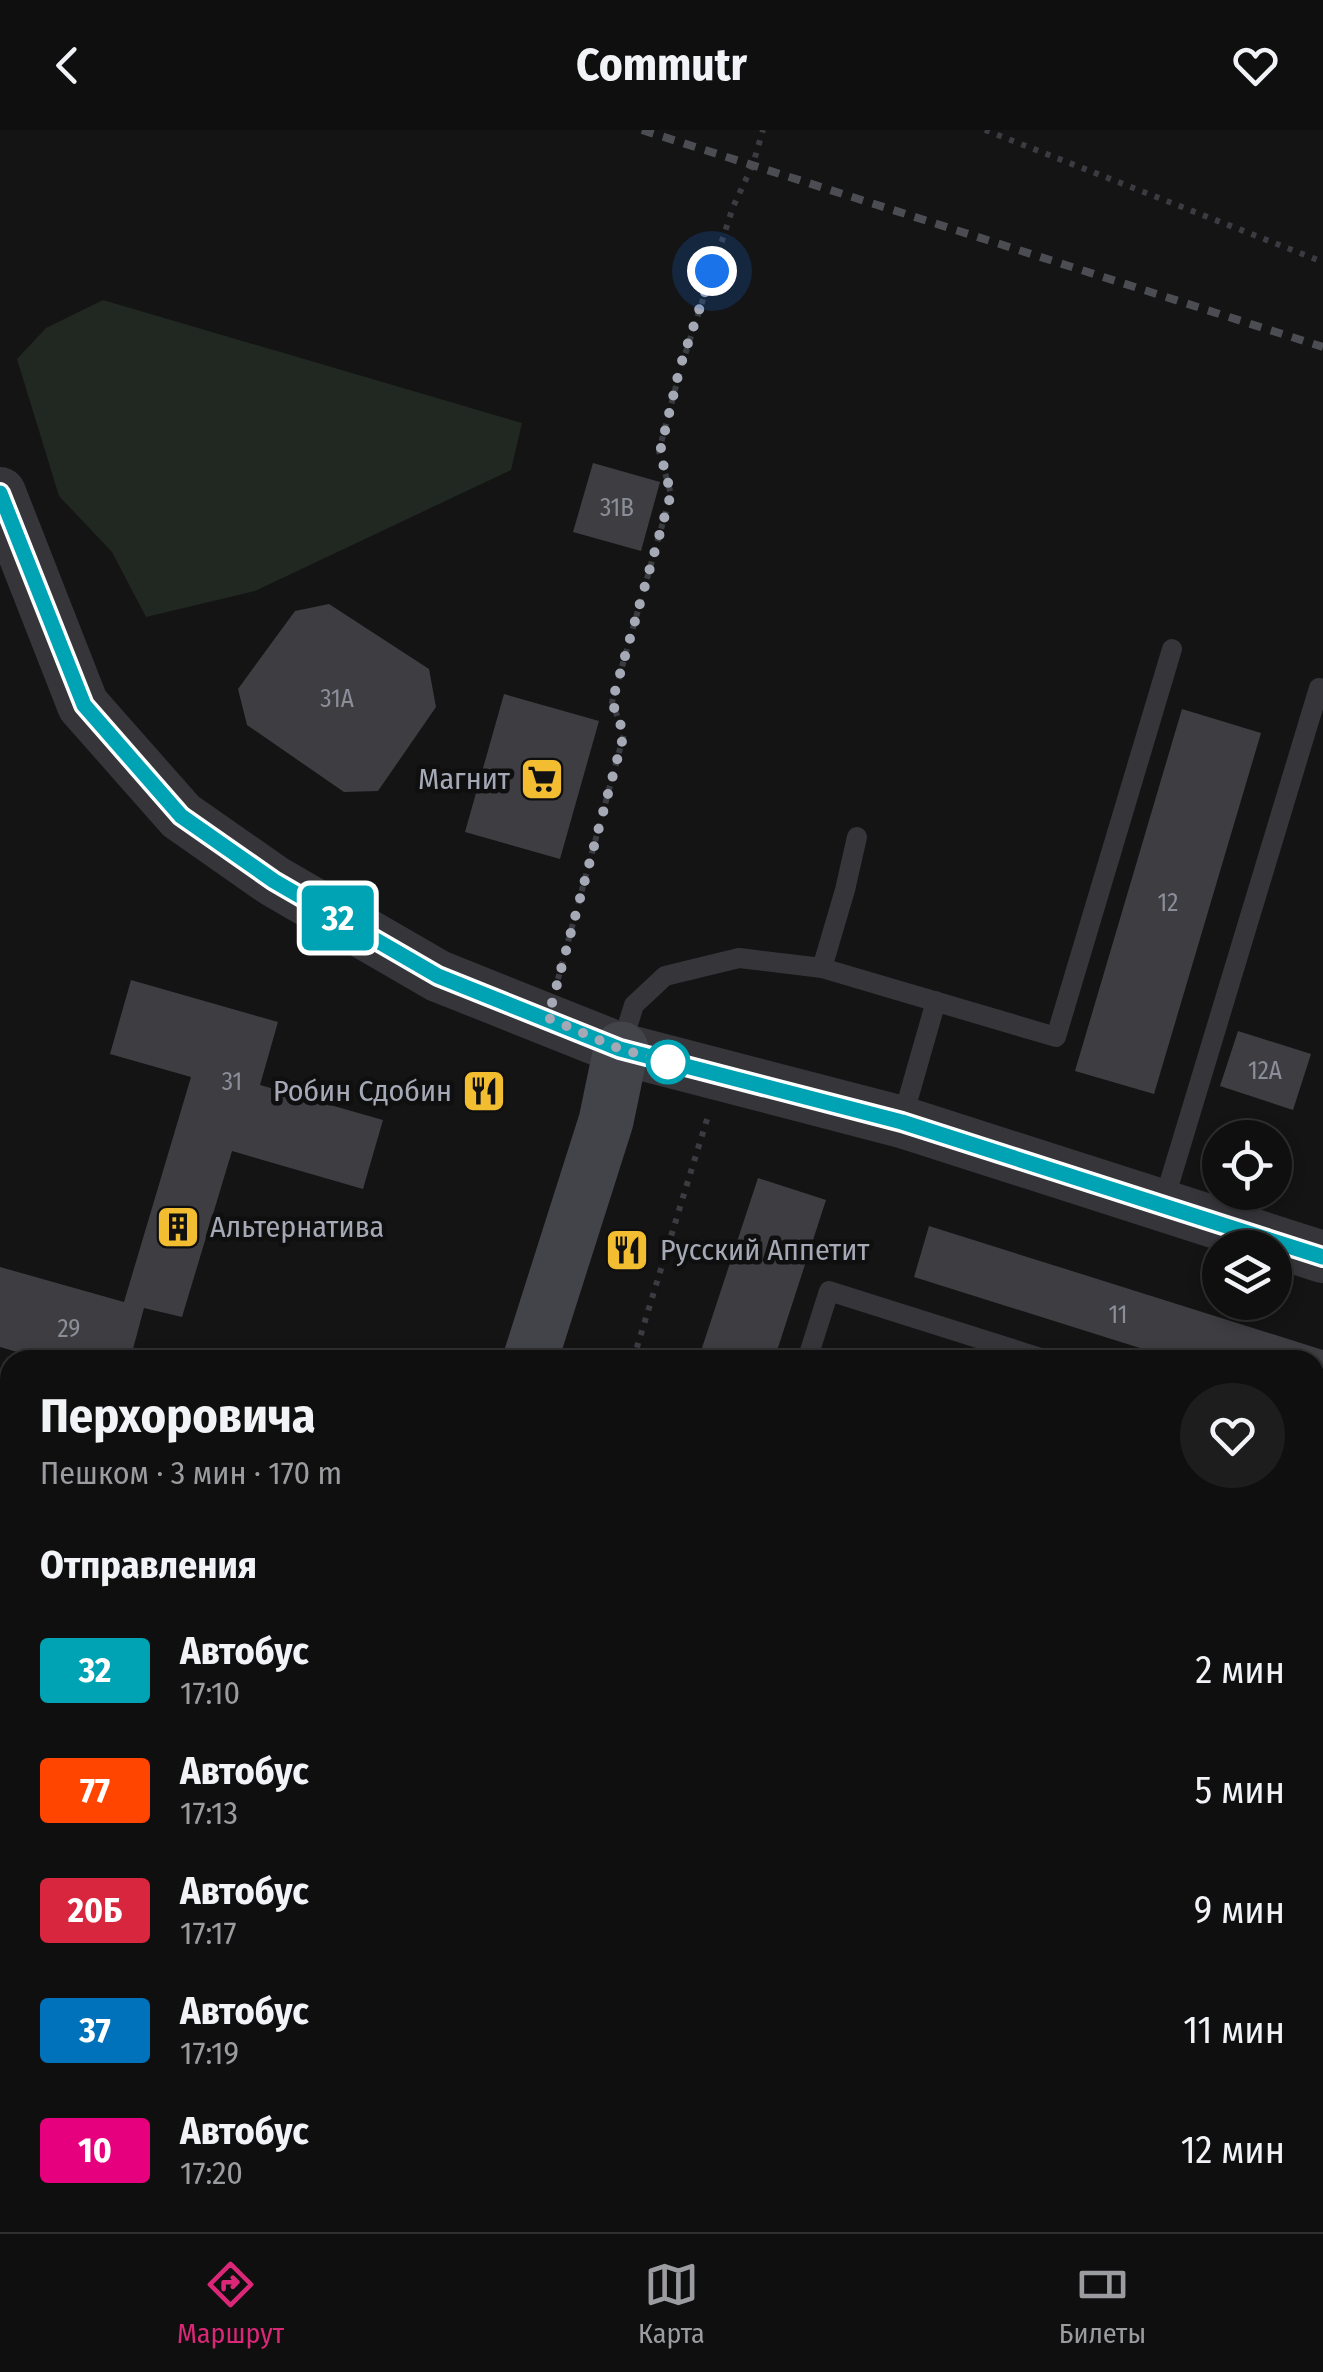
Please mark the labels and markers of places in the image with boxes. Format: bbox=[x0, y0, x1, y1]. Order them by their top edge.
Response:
supermarket icon: Магнит bbox=[519, 756, 565, 802]
place label: Магнит bbox=[418, 761, 511, 797]
unlabelled marker bbox=[647, 1041, 689, 1083]
restaurant icon: Робин Сдобин bbox=[461, 1068, 507, 1114]
place label: Робин Сдобин bbox=[273, 1073, 452, 1109]
building icon: Альтернатива bbox=[155, 1204, 201, 1250]
place label: Альтернатива bbox=[210, 1209, 384, 1245]
restaurant icon: Русский Аппетит bbox=[604, 1227, 650, 1273]
place label: Русский Аппетит bbox=[660, 1232, 870, 1268]

